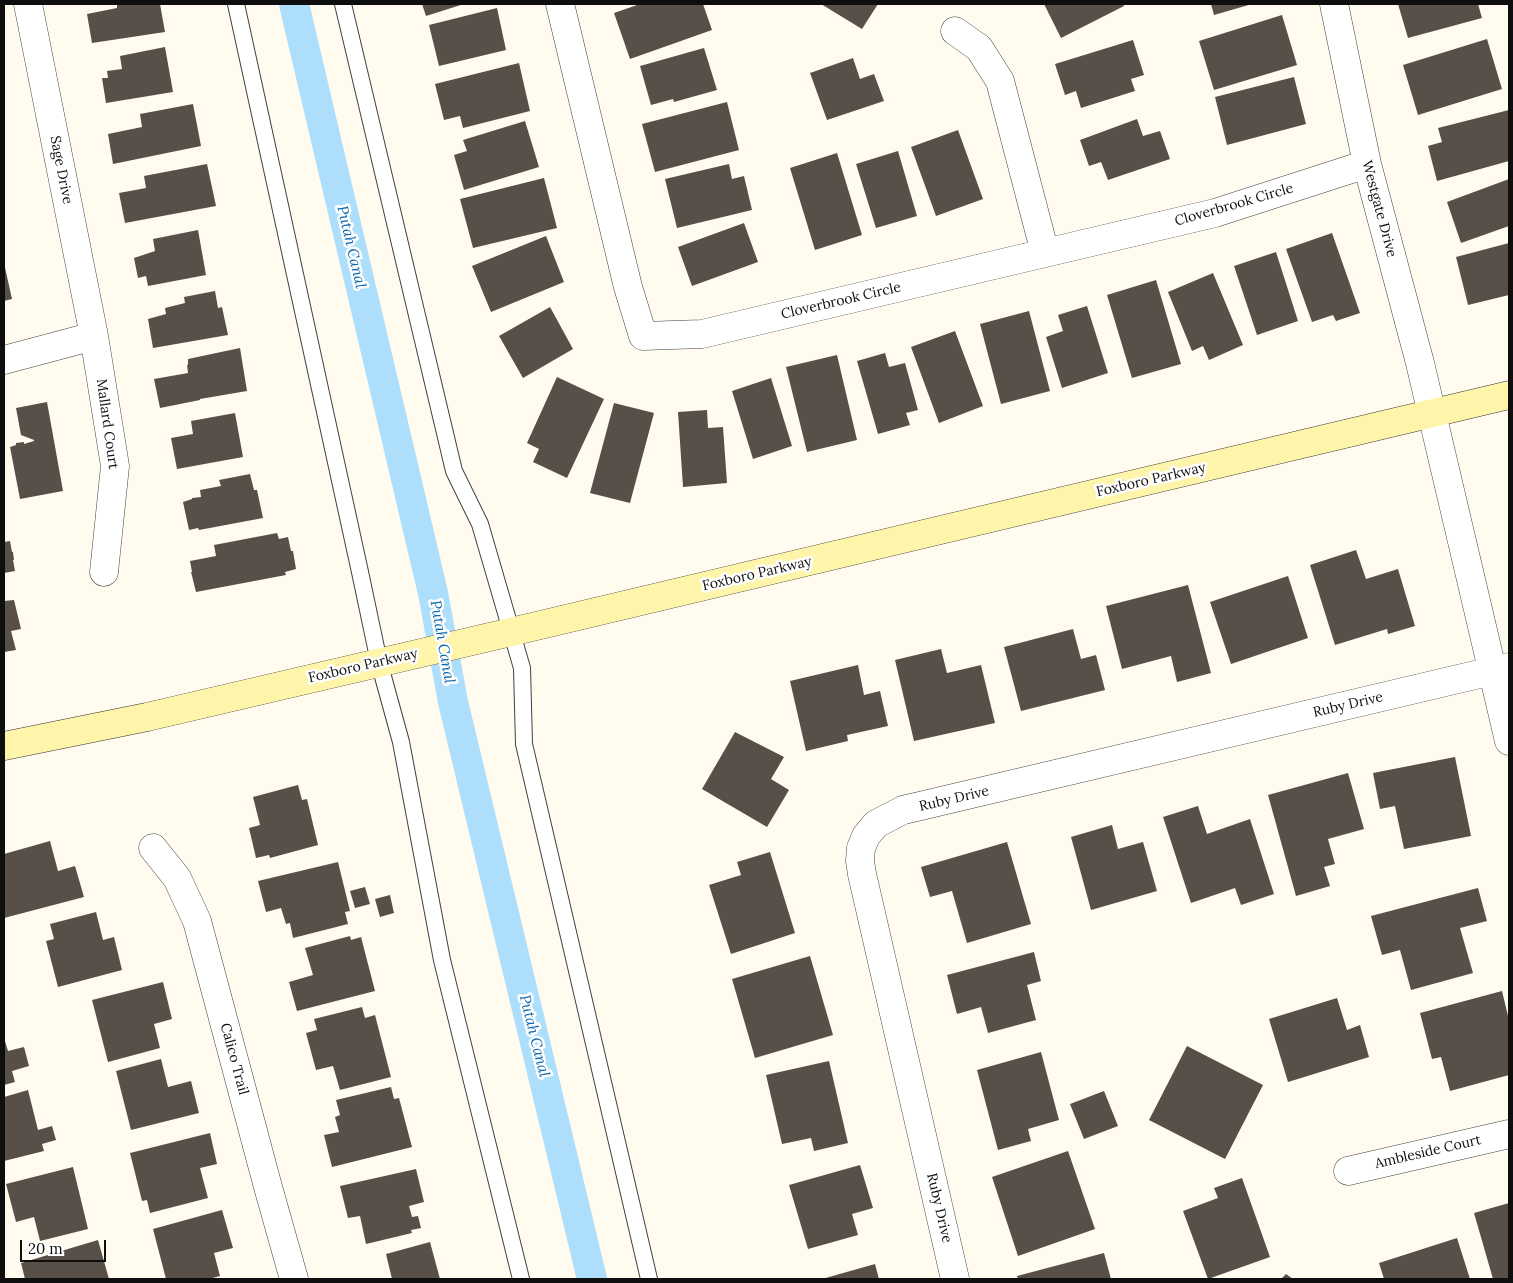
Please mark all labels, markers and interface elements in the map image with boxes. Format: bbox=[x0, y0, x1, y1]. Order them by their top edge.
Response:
street label: Sage Drive bbox=[46, 134, 76, 206]
street label: Westgate Drive bbox=[1358, 159, 1400, 259]
street label: Cloverbrook Circle bbox=[1173, 180, 1295, 230]
water label: Putah Canal bbox=[333, 204, 369, 290]
street label: Cloverbrook Circle bbox=[779, 279, 903, 323]
street label: Mallard Court bbox=[92, 378, 122, 470]
street label: Foxboro Parkway bbox=[1095, 459, 1207, 501]
street label: Foxboro Parkway bbox=[701, 553, 813, 595]
water label: Putah Canal bbox=[426, 599, 458, 685]
street label: Foxboro Parkway bbox=[307, 645, 419, 687]
street label: Ruby Drive bbox=[1311, 689, 1385, 721]
street label: Ruby Drive bbox=[917, 783, 991, 815]
water label: Putah Canal bbox=[515, 993, 553, 1079]
street label: Calico Trail bbox=[216, 1021, 252, 1097]
street label: Ambleside Court bbox=[1373, 1132, 1483, 1172]
street label: Ruby Drive bbox=[923, 1171, 955, 1245]
scale bar bbox=[22, 1230, 109, 1262]
text: 20 m bbox=[28, 1239, 63, 1258]

